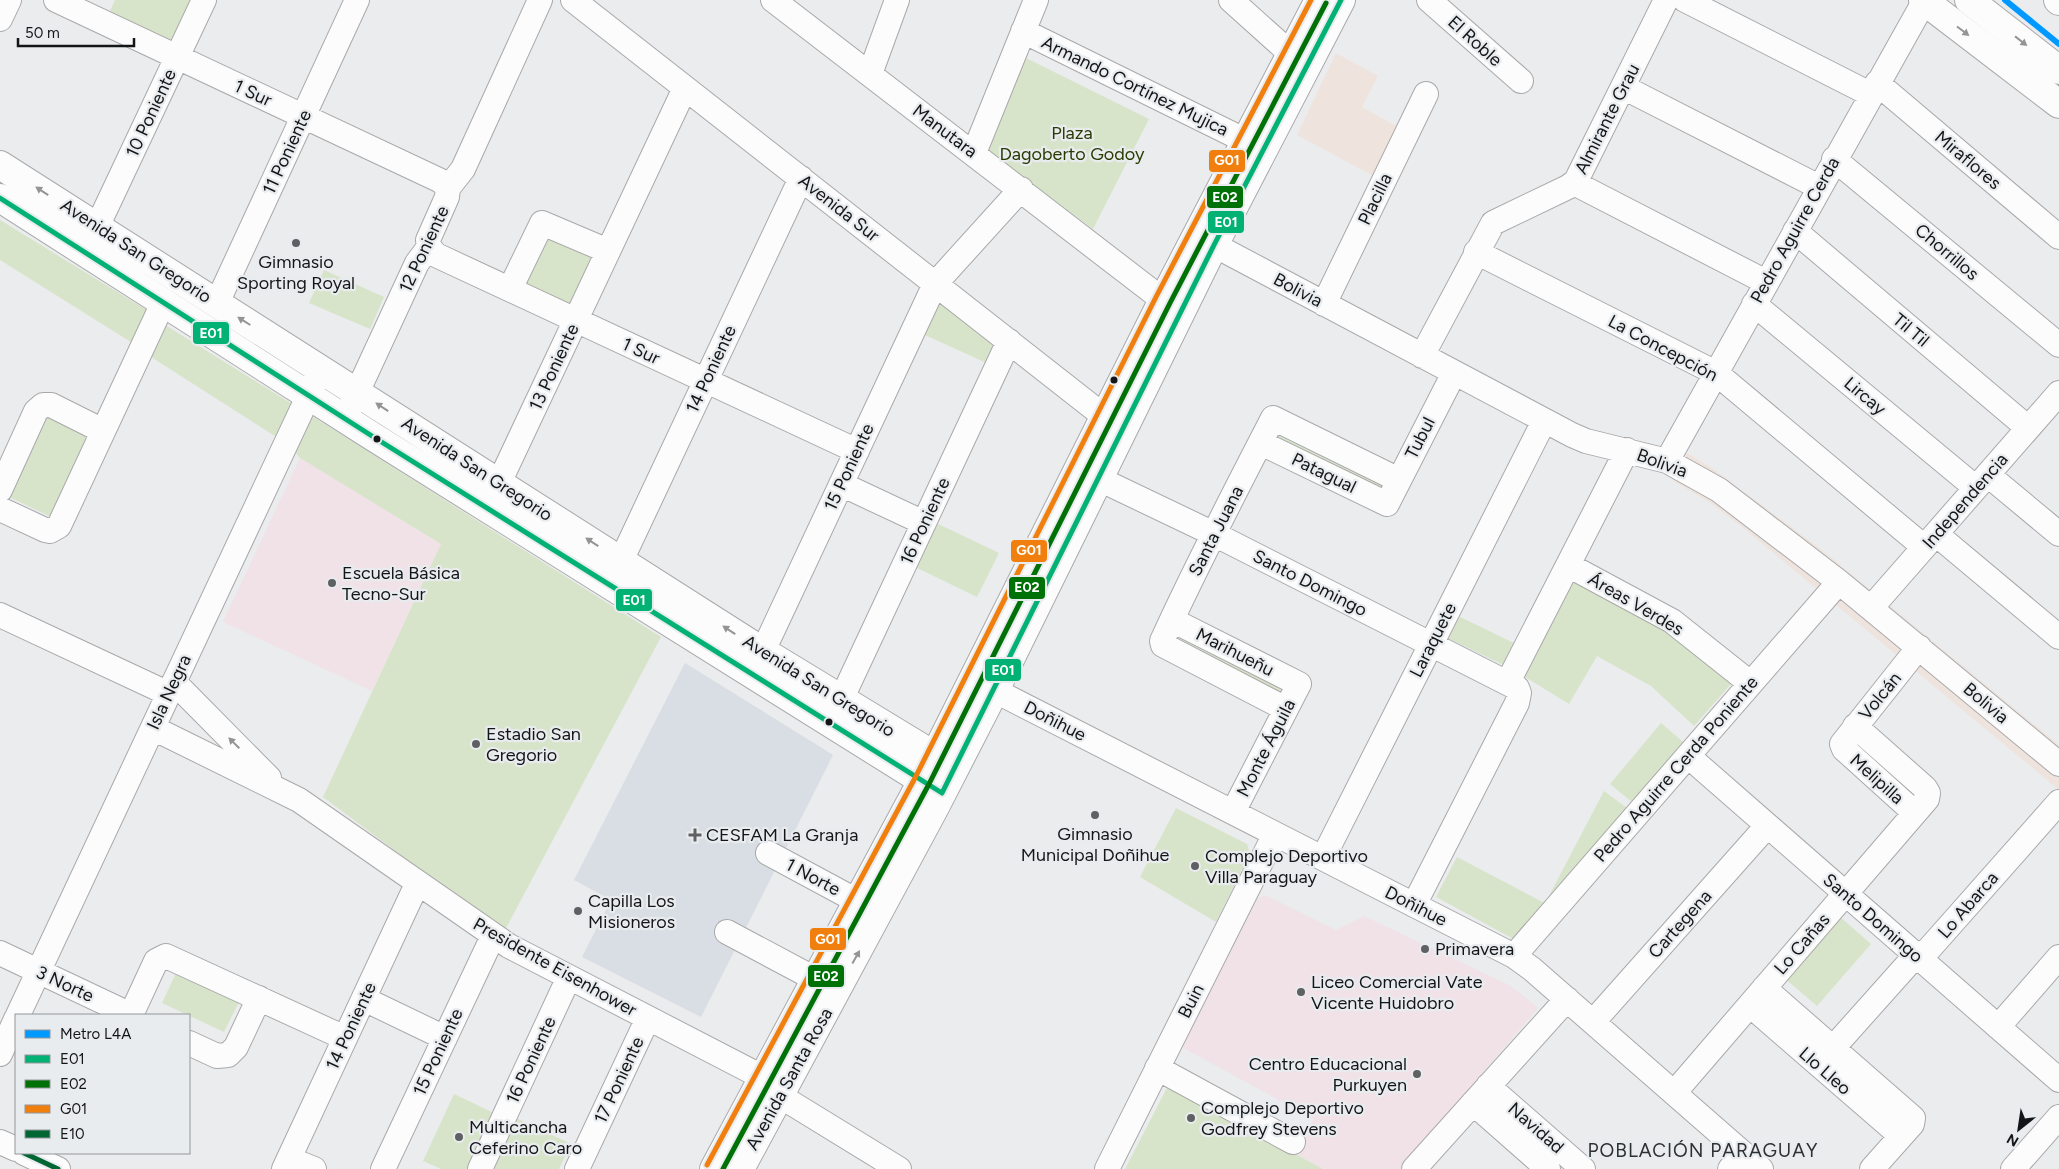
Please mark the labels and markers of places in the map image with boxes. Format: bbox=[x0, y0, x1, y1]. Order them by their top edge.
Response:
marker: Gimnasio Sporting Royal bbox=[290, 237, 302, 249]
place label: Gimnasio Sporting Royal bbox=[237, 251, 355, 294]
unlabelled marker bbox=[1109, 375, 1119, 385]
unlabelled marker bbox=[372, 434, 382, 444]
place label: Escuela Básica Tecno-Sur bbox=[342, 562, 460, 605]
marker: Escuela Básica Tecno-Sur bbox=[326, 577, 338, 589]
unlabelled marker bbox=[824, 717, 834, 727]
place label: Estadio San Gregorio bbox=[486, 723, 581, 766]
marker: Estadio San Gregorio bbox=[470, 738, 482, 750]
marker: Gimnasio Municipal Doñihue bbox=[1089, 809, 1101, 821]
place label: Gimnasio Municipal Doñihue bbox=[1021, 823, 1169, 866]
place label: CESFAM La Granja bbox=[706, 824, 858, 846]
marker: CESFAM La Granja bbox=[688, 828, 702, 842]
place label: Complejo Deportivo Villa Paraguay bbox=[1205, 845, 1368, 888]
marker: Complejo Deportivo Villa Paraguay bbox=[1189, 860, 1201, 872]
place label: Capilla Los Misioneros bbox=[588, 890, 675, 933]
marker: Capilla Los Misioneros bbox=[572, 905, 584, 917]
place label: Primavera bbox=[1435, 938, 1514, 960]
marker: Primavera bbox=[1419, 943, 1431, 955]
place label: Liceo Comercial Vate Vicente Huidobro bbox=[1311, 971, 1483, 1014]
marker: Liceo Comercial Vate Vicente Huidobro bbox=[1295, 986, 1307, 998]
place label: Centro Educacional Purkuyen bbox=[1249, 1053, 1407, 1096]
marker: Centro Educacional Purkuyen bbox=[1411, 1068, 1423, 1080]
place label: Complejo Deportivo Godfrey Stevens bbox=[1201, 1097, 1364, 1140]
marker: Complejo Deportivo Godfrey Stevens bbox=[1185, 1112, 1197, 1124]
place label: Multicancha Ceferino Caro bbox=[469, 1116, 582, 1159]
marker: Multicancha Ceferino Caro bbox=[453, 1131, 465, 1143]

